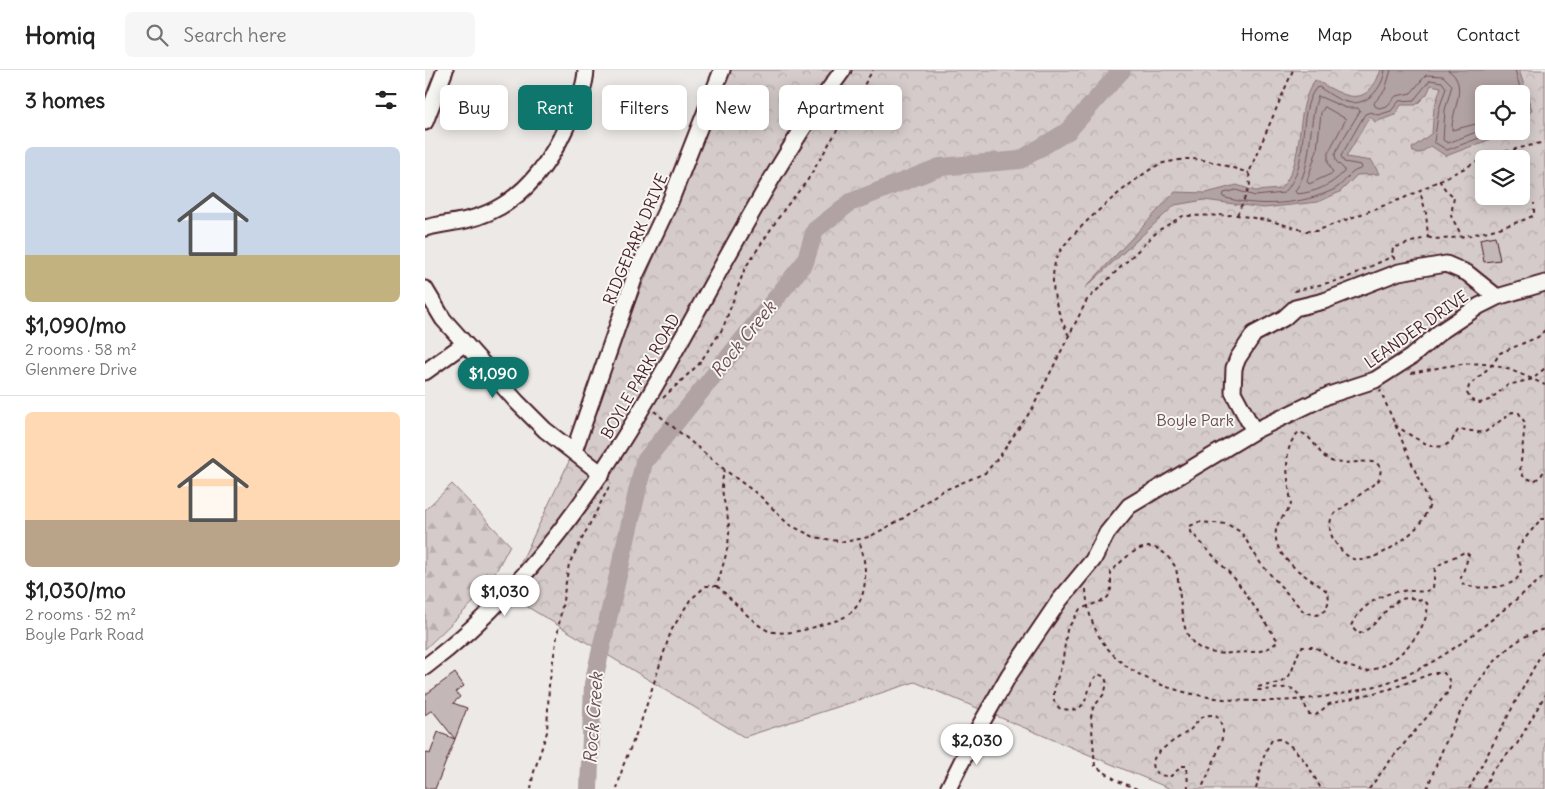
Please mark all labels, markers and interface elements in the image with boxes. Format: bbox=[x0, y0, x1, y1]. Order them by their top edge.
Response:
search box bbox=[125, 12, 475, 57]
text: Homiq bbox=[25, 20, 95, 50]
icon: search bbox=[143, 21, 171, 49]
text: Search here bbox=[183, 23, 286, 47]
text: Home bbox=[1241, 23, 1289, 46]
text: Map bbox=[1317, 23, 1352, 46]
text: About bbox=[1380, 23, 1428, 46]
text: Contact bbox=[1456, 23, 1520, 46]
chip: Buy bbox=[440, 85, 508, 130]
chip: Rent bbox=[518, 85, 592, 130]
chip: Filters bbox=[602, 85, 687, 130]
chip: New bbox=[697, 85, 769, 130]
chip: Apartment bbox=[779, 85, 902, 130]
map controls bbox=[1475, 85, 1530, 205]
button: locate bbox=[1475, 85, 1530, 140]
icon: filters bbox=[372, 86, 400, 114]
text: 3 homes bbox=[25, 87, 105, 114]
button: layers bbox=[1475, 150, 1530, 205]
street label: RIDGEPARK DRIVE bbox=[598, 170, 672, 308]
icon: home bbox=[168, 179, 258, 269]
street label: LEANDER DRIVE bbox=[1360, 286, 1472, 372]
water label: Rock Creek bbox=[705, 295, 782, 382]
street label: BOYLE PARK ROAD bbox=[596, 310, 684, 442]
text: $1,090/mo bbox=[25, 312, 126, 339]
text: 2 rooms · 58 m² bbox=[25, 339, 137, 359]
pin: $1,090 bbox=[452, 356, 534, 399]
text: Glenmere Drive bbox=[25, 359, 137, 379]
text: $1,090 bbox=[469, 363, 517, 383]
park label: Boyle Park bbox=[1156, 410, 1234, 430]
icon: home bbox=[168, 445, 258, 535]
pin: $1,030 bbox=[464, 574, 546, 617]
text: $1,030/mo bbox=[25, 577, 126, 604]
text: $1,030 bbox=[481, 581, 529, 601]
text: 2 rooms · 52 m² bbox=[25, 604, 136, 624]
text: Boyle Park Road bbox=[25, 624, 144, 644]
water label: Rock Creek bbox=[578, 670, 608, 764]
pin: $2,030 bbox=[936, 724, 1018, 766]
text: $2,030 bbox=[951, 730, 1003, 750]

